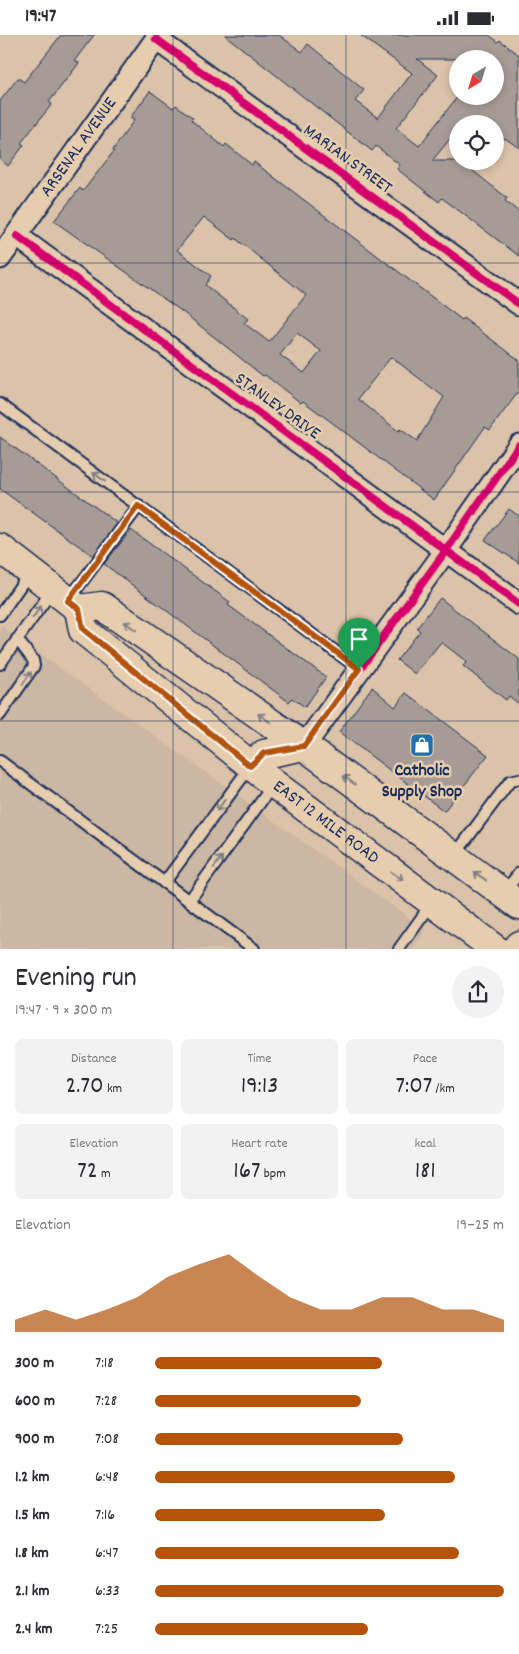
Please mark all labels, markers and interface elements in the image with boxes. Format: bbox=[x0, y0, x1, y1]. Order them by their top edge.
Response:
text: 19:47 bbox=[25, 4, 56, 31]
north arrow bbox=[449, 50, 504, 105]
map controls bbox=[449, 50, 504, 170]
street label: ARSENAL AVENUE bbox=[35, 92, 123, 202]
button: locate bbox=[449, 115, 504, 170]
street label: MARIAN STREET bbox=[297, 119, 397, 201]
street label: STANLEY DRIVE bbox=[229, 367, 325, 447]
one-way arrow bbox=[92, 472, 106, 482]
one-way arrow bbox=[32, 605, 42, 619]
pin bbox=[338, 618, 380, 669]
one-way arrow bbox=[123, 621, 137, 631]
icon: arrive bbox=[345, 625, 373, 653]
one-way arrow bbox=[22, 671, 33, 685]
one-way arrow bbox=[257, 713, 271, 723]
shop icon: Catholic Supply Shop bbox=[409, 732, 435, 758]
place label: Catholic Supply Shop bbox=[382, 759, 462, 805]
street label: EAST 12 MILE ROAD bbox=[267, 774, 384, 871]
one-way arrow bbox=[343, 774, 356, 785]
one-way arrow bbox=[216, 798, 226, 812]
one-way arrow bbox=[212, 856, 223, 869]
one-way arrow bbox=[390, 871, 404, 881]
one-way arrow bbox=[474, 871, 487, 882]
text: Evening run bbox=[15, 960, 137, 1000]
button: share bbox=[452, 966, 504, 1018]
text: 19:47 · 9 × 300 m bbox=[15, 999, 112, 1022]
text: Distance bbox=[71, 1049, 117, 1069]
text: Time bbox=[248, 1049, 271, 1069]
text: Pace bbox=[413, 1049, 438, 1069]
text: 2.70 bbox=[65, 1069, 104, 1105]
text: 19:13 bbox=[241, 1069, 278, 1105]
text: 7:07 bbox=[395, 1069, 432, 1105]
text: km bbox=[104, 1079, 122, 1099]
text: /km bbox=[432, 1079, 455, 1099]
text: Elevation bbox=[69, 1134, 118, 1154]
text: Heart rate bbox=[231, 1134, 288, 1154]
text: kcal bbox=[415, 1134, 436, 1154]
text: 72 bbox=[77, 1154, 98, 1190]
text: 167 bbox=[233, 1154, 260, 1190]
text: 181 bbox=[415, 1154, 436, 1190]
text: m bbox=[98, 1164, 111, 1184]
text: bpm bbox=[260, 1164, 286, 1184]
text: Elevation bbox=[15, 1214, 71, 1237]
text: 19–25 m bbox=[456, 1214, 504, 1237]
text: 300 m bbox=[15, 1352, 54, 1375]
text: 7:18 bbox=[95, 1352, 114, 1375]
text: 600 m bbox=[15, 1390, 55, 1413]
text: 7:28 bbox=[95, 1390, 117, 1413]
text: 900 m bbox=[15, 1428, 54, 1451]
text: 7:08 bbox=[95, 1428, 119, 1451]
text: 1.2 km bbox=[15, 1466, 49, 1489]
text: 6:48 bbox=[95, 1466, 119, 1489]
text: 1.5 km bbox=[15, 1504, 50, 1527]
text: 7:16 bbox=[95, 1504, 115, 1527]
text: 1.8 km bbox=[15, 1542, 49, 1565]
text: 6:47 bbox=[95, 1542, 118, 1565]
text: 2.1 km bbox=[15, 1580, 49, 1603]
text: 6:33 bbox=[95, 1580, 120, 1603]
text: 2.4 km bbox=[15, 1618, 53, 1641]
text: 7:25 bbox=[95, 1618, 118, 1641]

